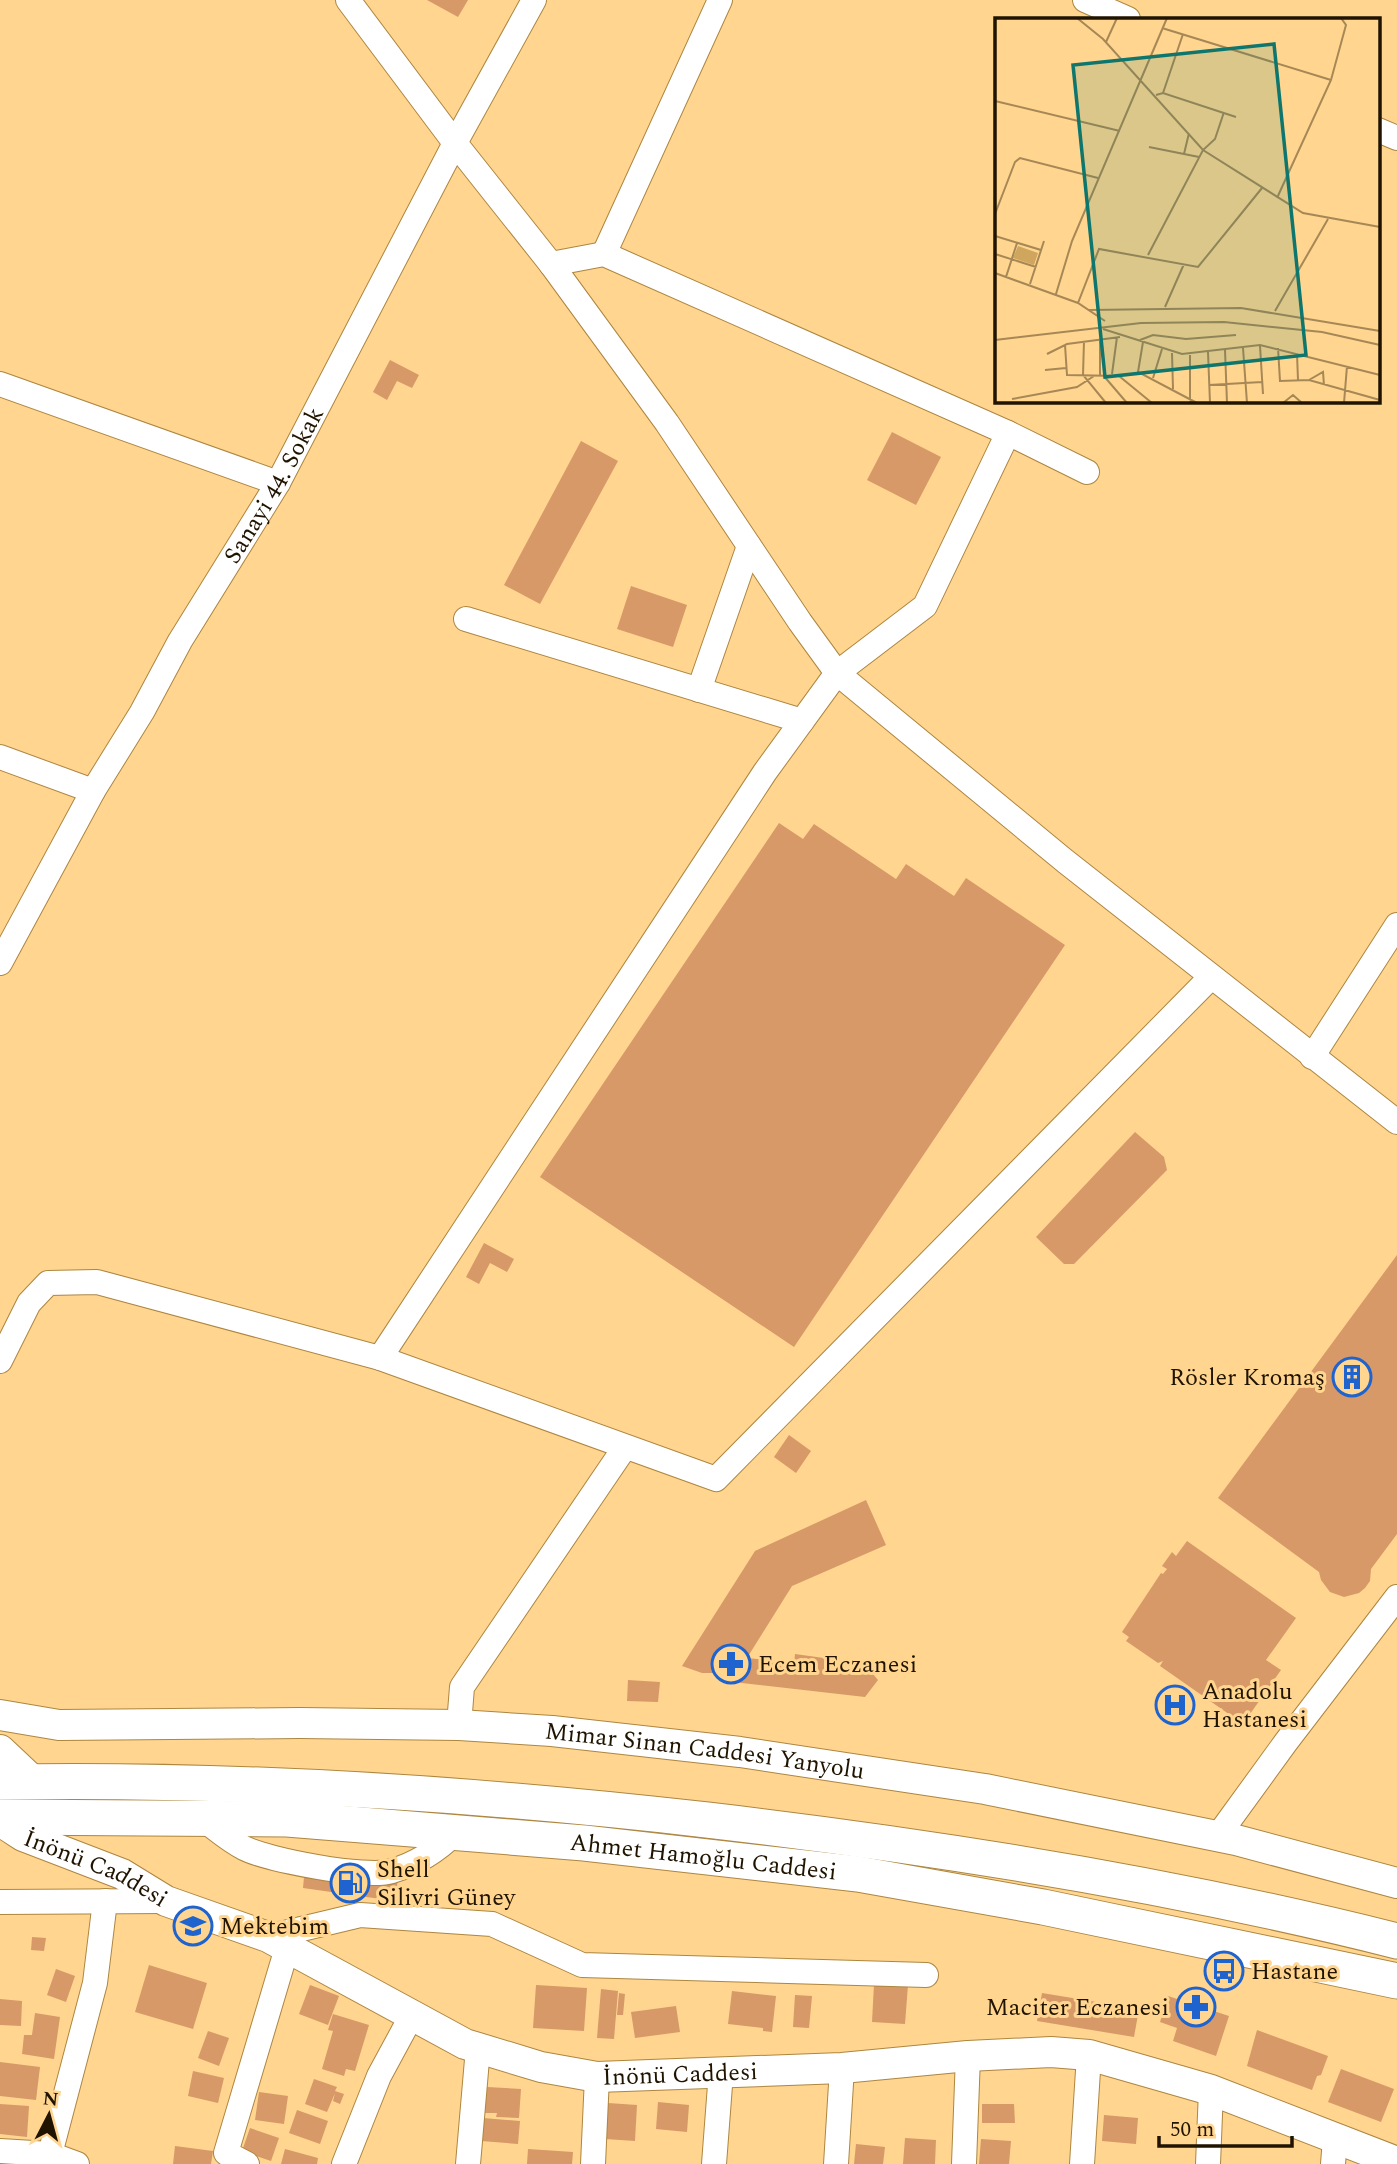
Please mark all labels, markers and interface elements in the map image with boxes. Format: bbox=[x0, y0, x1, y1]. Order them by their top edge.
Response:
inset map bbox=[995, 18, 1380, 402]
street label: Sanayi 44. Sokak bbox=[215, 401, 334, 571]
building icon: Rösler Kromaş bbox=[1331, 1356, 1373, 1398]
place label: Rösler Kromaş bbox=[1169, 1360, 1325, 1396]
pharmacy icon: Ecem Eczanesi bbox=[710, 1643, 752, 1685]
place label: Ecem Eczanesi bbox=[758, 1647, 917, 1683]
place label: Anadolu Hastanesi bbox=[1202, 1674, 1307, 1738]
hospital icon: Anadolu Hastanesi bbox=[1154, 1684, 1196, 1726]
street label: Mimar Sinan Caddesi Yanyolu bbox=[543, 1713, 867, 1790]
street label: İnönü Caddesi bbox=[18, 1821, 174, 1917]
street label: Ahmet Hamoğlu Caddesi bbox=[568, 1825, 838, 1890]
place label: Shell Silivri Güney bbox=[377, 1852, 517, 1916]
fuel station icon: Shell Silivri Güney bbox=[329, 1862, 371, 1904]
school or university icon: Mektebim bbox=[172, 1905, 214, 1947]
place label: Mektebim bbox=[220, 1909, 329, 1945]
bus stop icon: Hastane bbox=[1203, 1950, 1245, 1992]
place label: Hastane bbox=[1251, 1954, 1338, 1990]
pharmacy icon: Maciter Eczanesi bbox=[1175, 1986, 1217, 2028]
place label: Maciter Eczanesi bbox=[986, 1990, 1169, 2026]
street label: İnönü Caddesi bbox=[602, 2054, 758, 2096]
north arrow bbox=[14, 2080, 84, 2150]
text: N bbox=[41, 2084, 60, 2115]
scale bar bbox=[1159, 2104, 1292, 2148]
text: 50 m bbox=[1170, 2114, 1214, 2146]

